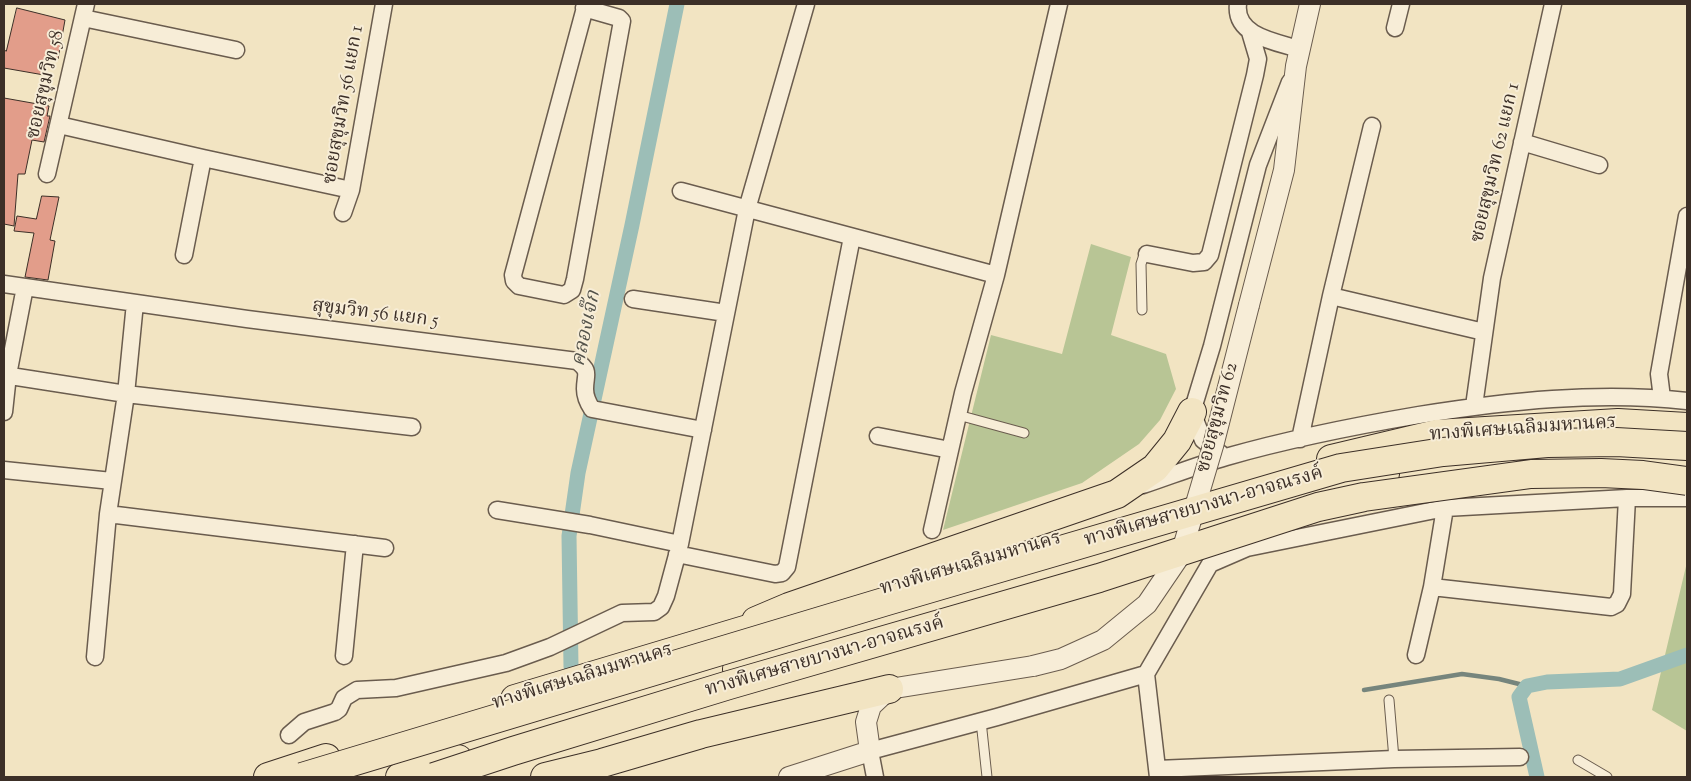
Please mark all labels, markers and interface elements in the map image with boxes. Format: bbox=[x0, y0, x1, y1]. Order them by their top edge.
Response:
street label: ซอยสุขุมวิท 56 แยก 1 bbox=[320, 24, 370, 186]
street label: ซอยสุขุมวิท 58 bbox=[23, 28, 71, 142]
street label: ซอยสุขุมวิท 62 แยก 1 bbox=[1468, 81, 1526, 245]
water label: คลองเจ๊ก bbox=[568, 289, 608, 369]
street label: สุขุมวิท 56 แยก 5 bbox=[311, 296, 439, 334]
street label: ซอยสุขุมวิท 62 bbox=[1193, 360, 1245, 476]
street label: ทางพิเศษเฉลิมมหานคร bbox=[1429, 412, 1617, 448]
street label: ทางพิเศษสายบางนา-อาจณรงค์ bbox=[1082, 463, 1326, 553]
street label: ทางพิเศษเฉลิมมหานคร bbox=[878, 528, 1064, 602]
street label: ทางพิเศษสายบางนา-อาจณรงค์ bbox=[703, 613, 947, 703]
street label: ทางพิเศษเฉลิมมหานคร bbox=[490, 640, 676, 716]

